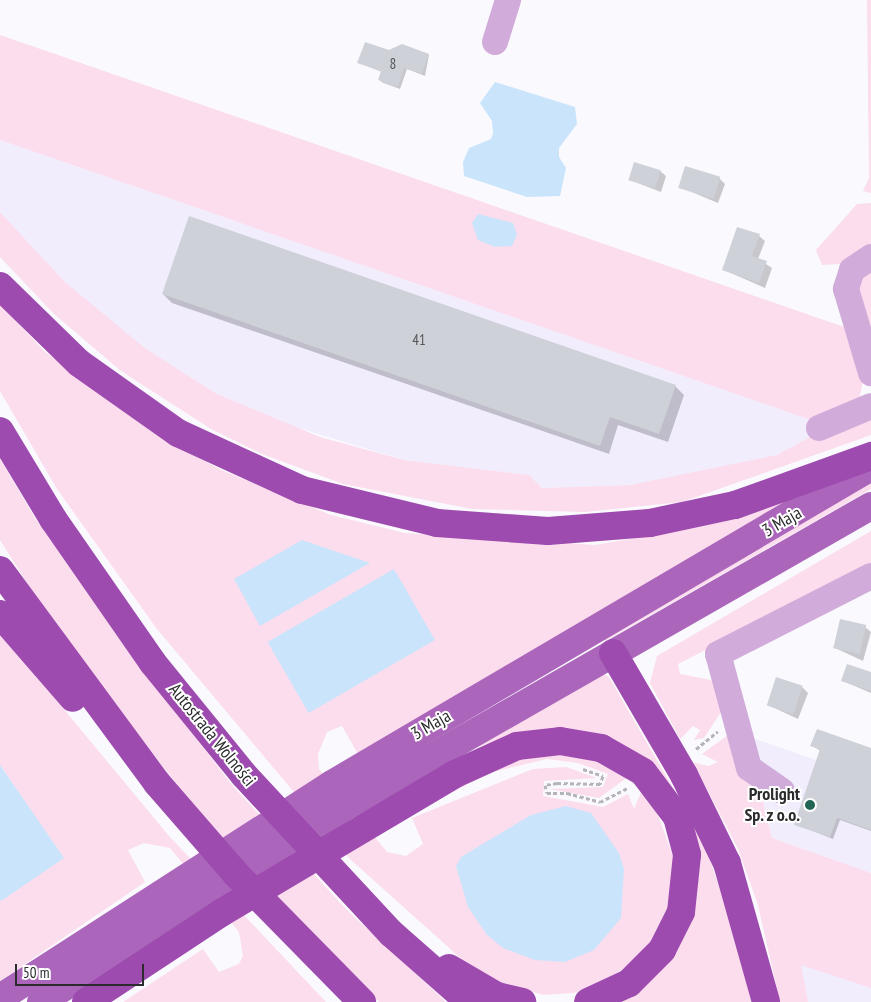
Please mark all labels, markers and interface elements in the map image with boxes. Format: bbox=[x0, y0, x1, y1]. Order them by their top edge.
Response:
house number: 8 bbox=[390, 55, 396, 73]
house number: 41 bbox=[412, 331, 426, 349]
street label: 3 Maja bbox=[759, 502, 805, 542]
street label: Autostrada Wolności bbox=[164, 679, 260, 791]
street label: 3 Maja bbox=[408, 705, 454, 745]
place label: Prolight Sp. z o.o. bbox=[743, 784, 800, 826]
marker: Prolight Sp. z o.o. bbox=[804, 799, 816, 811]
scale bar bbox=[18, 954, 146, 986]
text: 50 m bbox=[23, 963, 49, 982]

